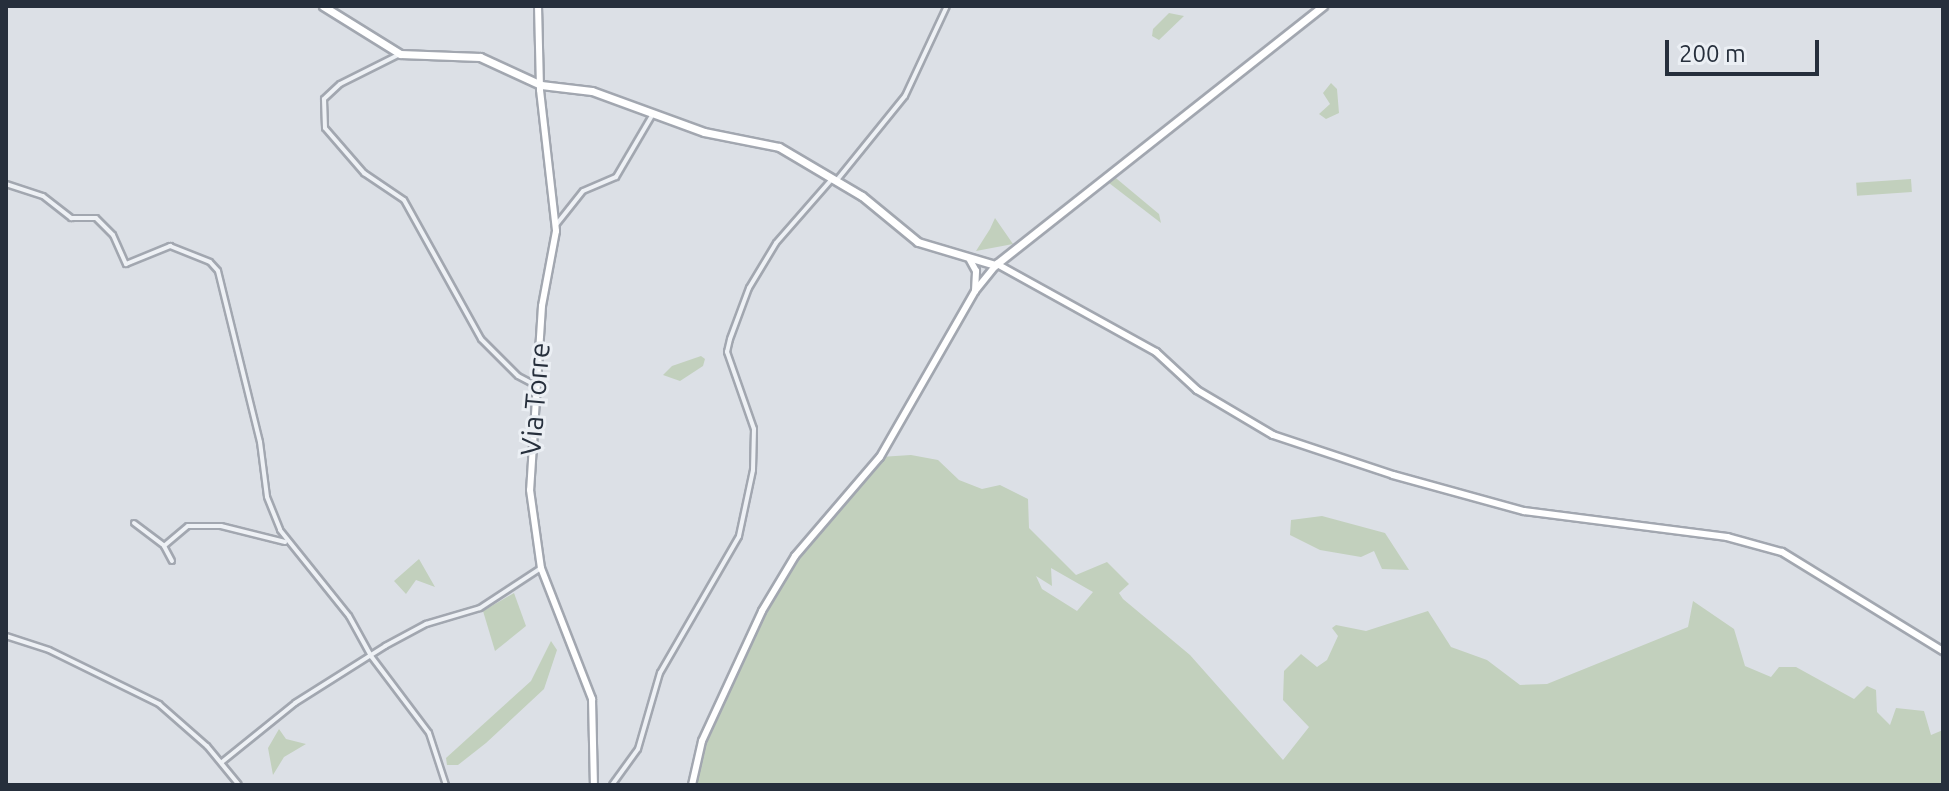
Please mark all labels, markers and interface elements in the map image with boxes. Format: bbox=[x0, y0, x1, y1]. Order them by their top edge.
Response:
scale bar bbox=[1669, 24, 1823, 74]
text: 200 m bbox=[1679, 40, 1746, 67]
street label: Via Torre bbox=[513, 341, 557, 457]

